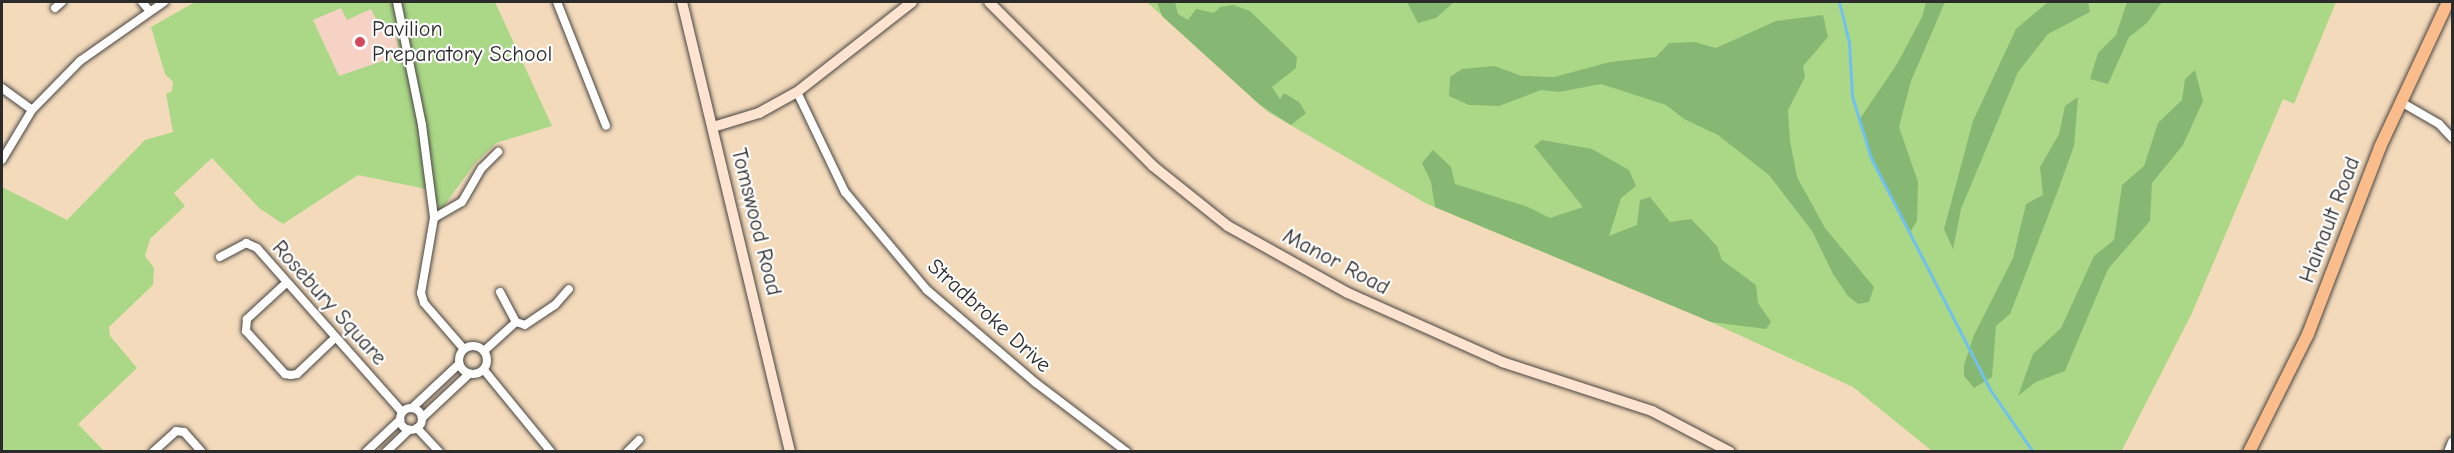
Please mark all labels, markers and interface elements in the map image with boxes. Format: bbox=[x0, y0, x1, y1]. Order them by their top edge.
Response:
place label: Pavilion Preparatory School bbox=[372, 16, 552, 68]
marker: Pavilion Preparatory School bbox=[353, 35, 367, 49]
street label: Tomswood Road bbox=[725, 146, 787, 298]
street label: Hainault Road bbox=[2294, 153, 2366, 287]
street label: Manor Road bbox=[1278, 223, 1394, 301]
street label: Rosebury Square bbox=[266, 235, 392, 371]
street label: Stradbroke Drive bbox=[922, 254, 1056, 378]

